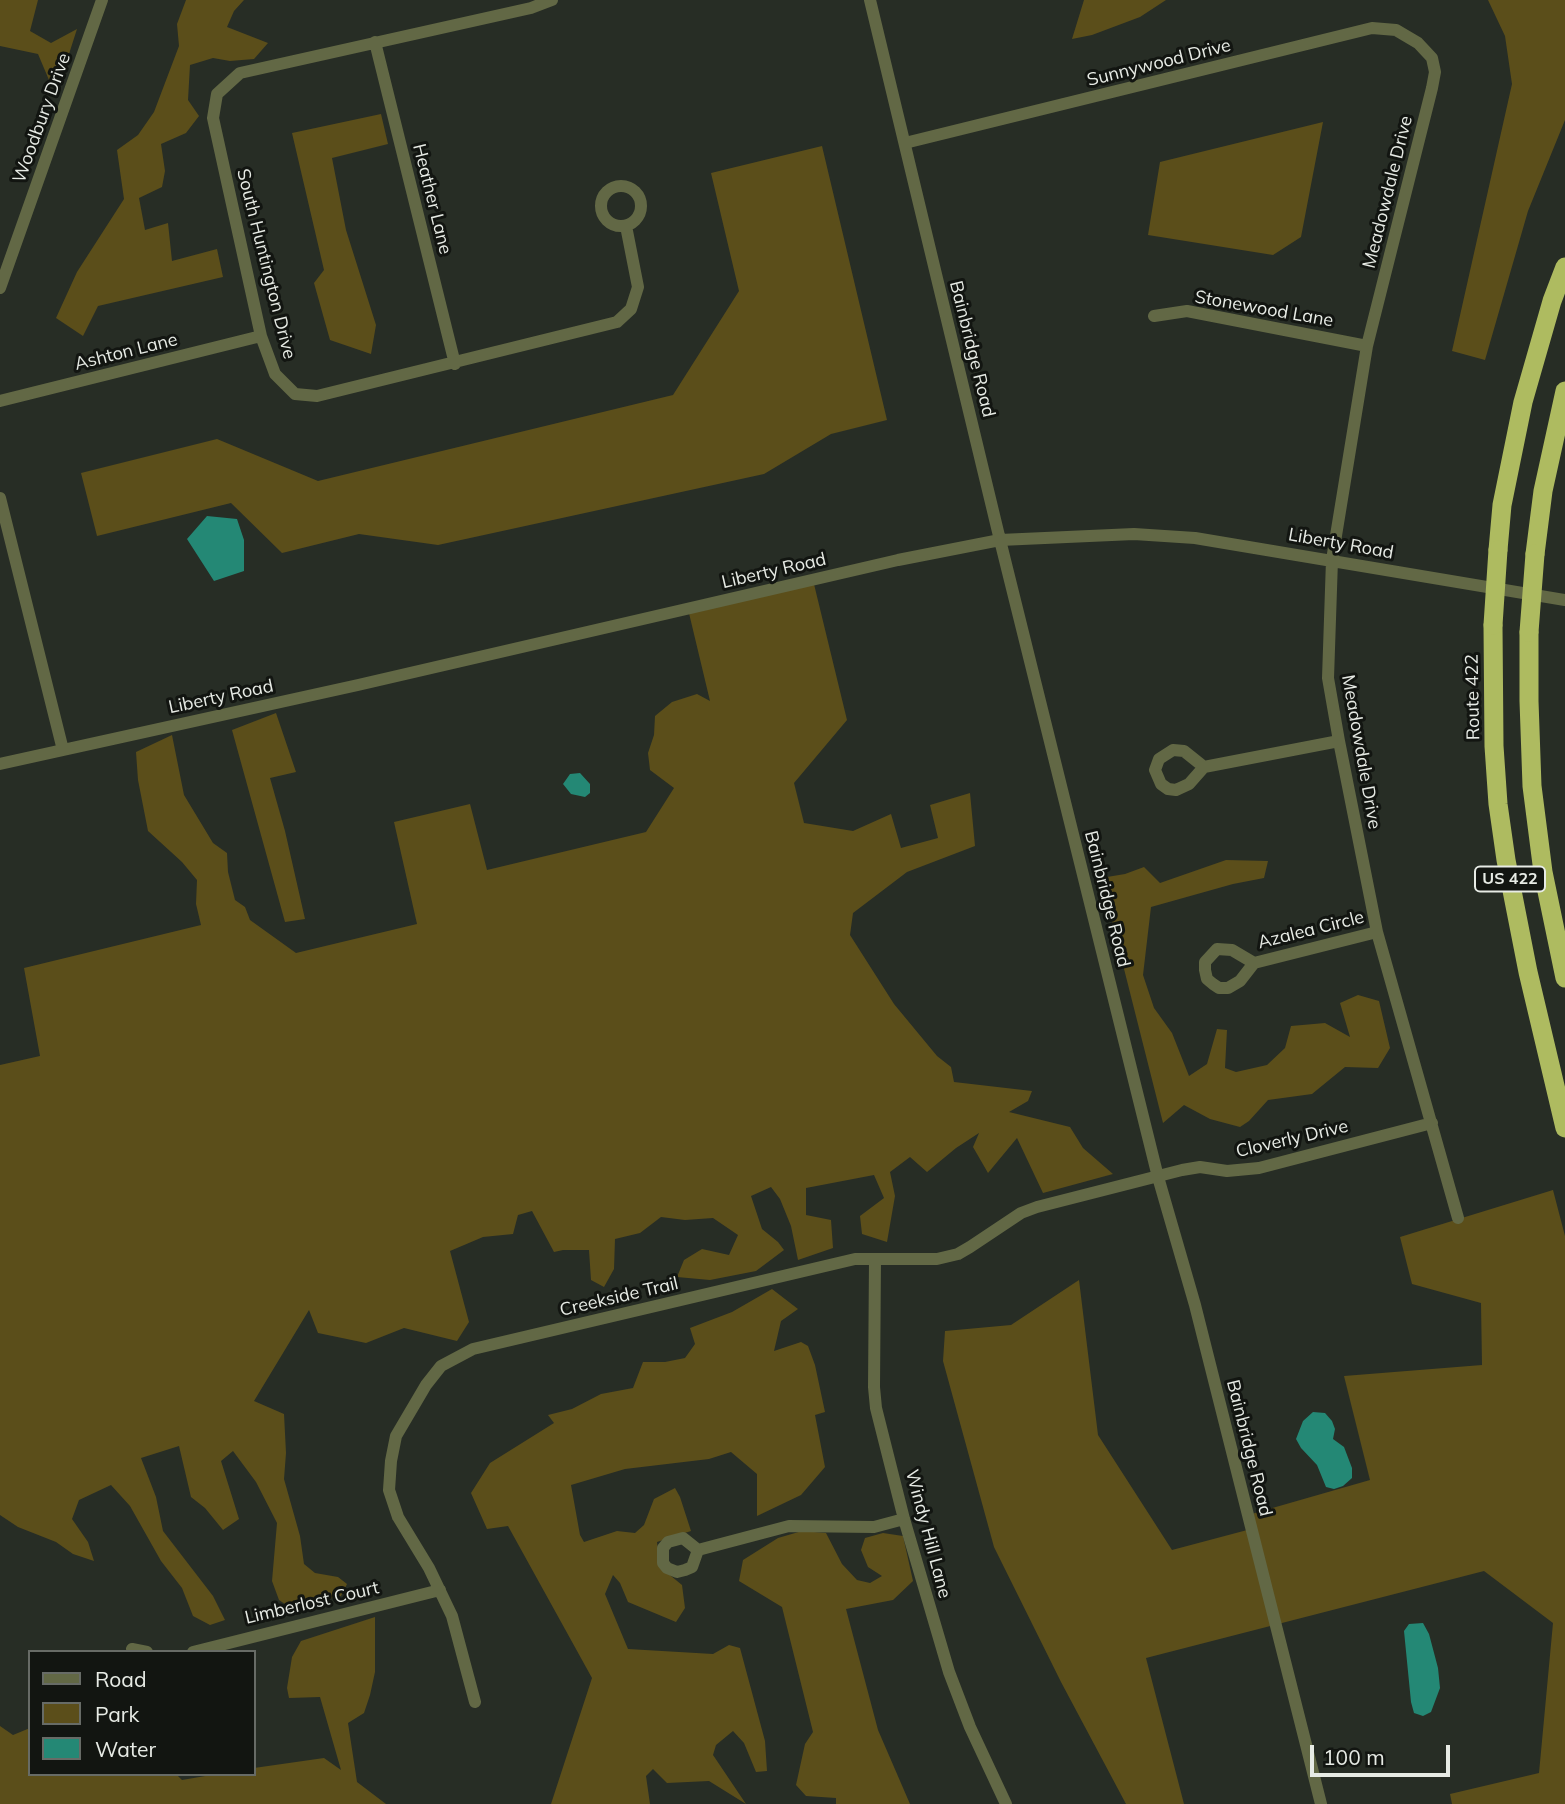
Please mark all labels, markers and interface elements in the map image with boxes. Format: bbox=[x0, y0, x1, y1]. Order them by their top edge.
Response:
street label: Sunnywood Drive bbox=[1085, 35, 1233, 91]
street label: Woodbury Drive bbox=[9, 50, 75, 186]
street label: Meadowdale Drive bbox=[1359, 114, 1417, 270]
street label: Heather Lane bbox=[408, 141, 456, 257]
street label: South Huntington Drive bbox=[232, 167, 300, 361]
street label: Bainbridge Road bbox=[945, 279, 999, 419]
street label: Stonewood Lane bbox=[1193, 286, 1335, 332]
street label: Ashton Lane bbox=[72, 329, 180, 375]
street label: Liberty Road bbox=[1287, 524, 1395, 564]
street label: Liberty Road bbox=[720, 548, 828, 594]
street label: Route 422 bbox=[1461, 654, 1485, 740]
street label: Meadowdale Drive bbox=[1337, 673, 1385, 831]
street label: Liberty Road bbox=[167, 675, 275, 719]
street label: Bainbridge Road bbox=[1080, 829, 1134, 969]
road number: US 422 bbox=[1475, 866, 1545, 892]
street label: Azalea Circle bbox=[1256, 906, 1366, 954]
street label: Cloverly Drive bbox=[1234, 1116, 1350, 1162]
street label: Creekside Trail bbox=[558, 1273, 680, 1321]
street label: Bainbridge Road bbox=[1222, 1378, 1276, 1518]
street label: Windy Hill Lane bbox=[900, 1467, 956, 1601]
street label: Limberlost Court bbox=[243, 1577, 381, 1629]
legend bbox=[28, 1650, 256, 1776]
text: Road bbox=[95, 1666, 146, 1692]
text: Park bbox=[95, 1701, 139, 1727]
scale bar bbox=[1313, 1730, 1453, 1774]
text: Water bbox=[95, 1736, 156, 1762]
text: 100 m bbox=[1323, 1744, 1385, 1770]

